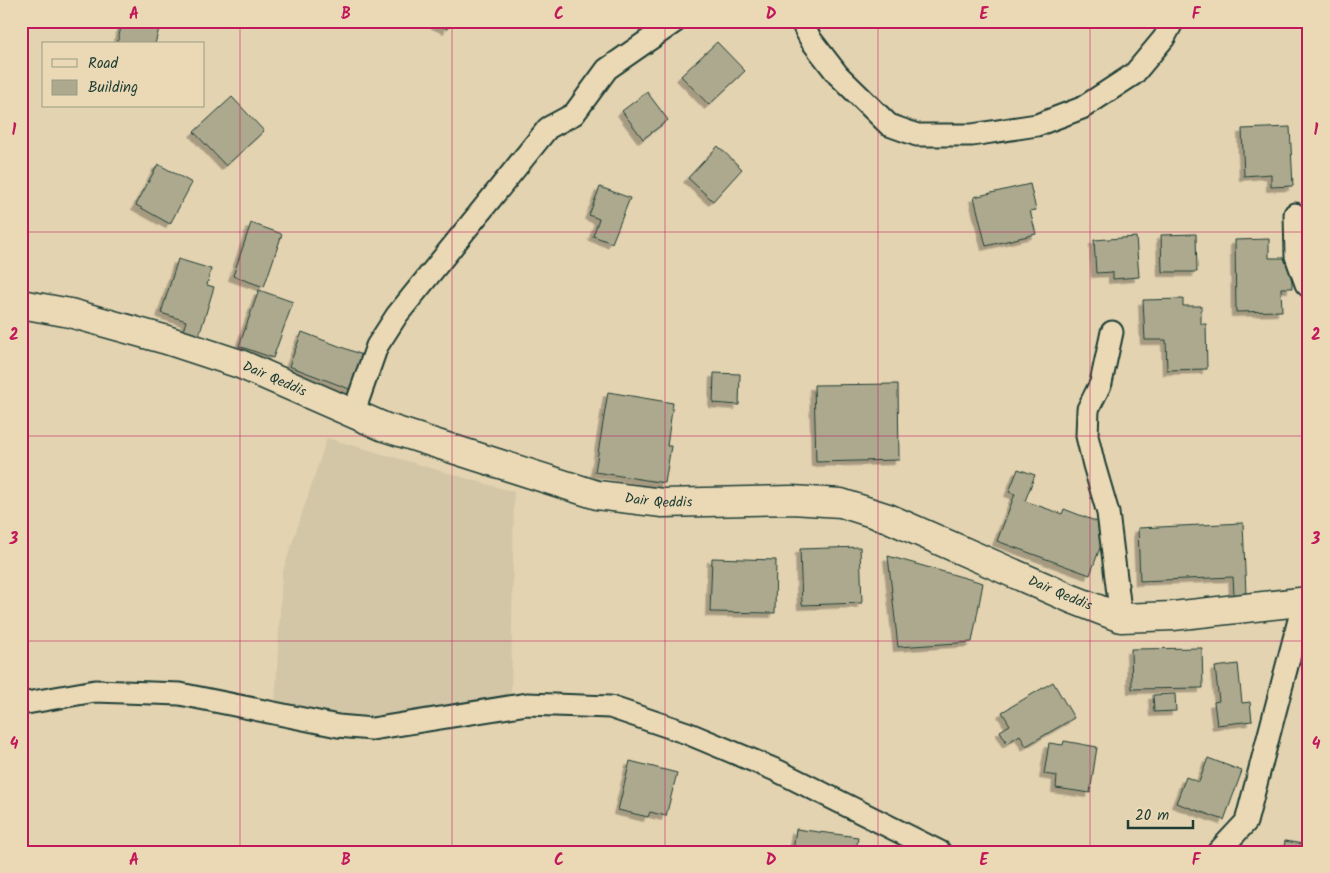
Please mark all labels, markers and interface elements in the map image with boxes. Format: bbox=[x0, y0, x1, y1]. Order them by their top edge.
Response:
text: A bbox=[129, 2, 139, 27]
text: B bbox=[341, 2, 351, 27]
text: C bbox=[554, 2, 564, 27]
text: D bbox=[766, 2, 777, 27]
text: E bbox=[980, 2, 990, 27]
text: F bbox=[1192, 2, 1202, 27]
legend bbox=[42, 42, 205, 108]
text: Road bbox=[88, 52, 119, 76]
text: Building bbox=[88, 76, 138, 100]
text: 1 bbox=[12, 118, 17, 143]
text: 1 bbox=[1314, 118, 1319, 143]
text: 2 bbox=[9, 323, 19, 348]
text: 2 bbox=[1311, 323, 1321, 348]
street label: Dair Qeddis bbox=[239, 355, 310, 403]
street label: Dair Qeddis bbox=[623, 487, 693, 514]
text: 3 bbox=[9, 527, 19, 552]
text: 3 bbox=[1311, 527, 1321, 552]
street label: Dair Qeddis bbox=[1025, 570, 1095, 617]
text: 4 bbox=[10, 732, 19, 757]
text: 4 bbox=[1312, 732, 1321, 757]
scale bar bbox=[1128, 798, 1192, 830]
text: 20 m bbox=[1135, 804, 1169, 828]
text: A bbox=[129, 848, 139, 873]
text: B bbox=[341, 848, 351, 873]
text: C bbox=[554, 848, 564, 873]
text: D bbox=[766, 848, 777, 873]
text: E bbox=[980, 848, 990, 873]
text: F bbox=[1192, 848, 1202, 873]

